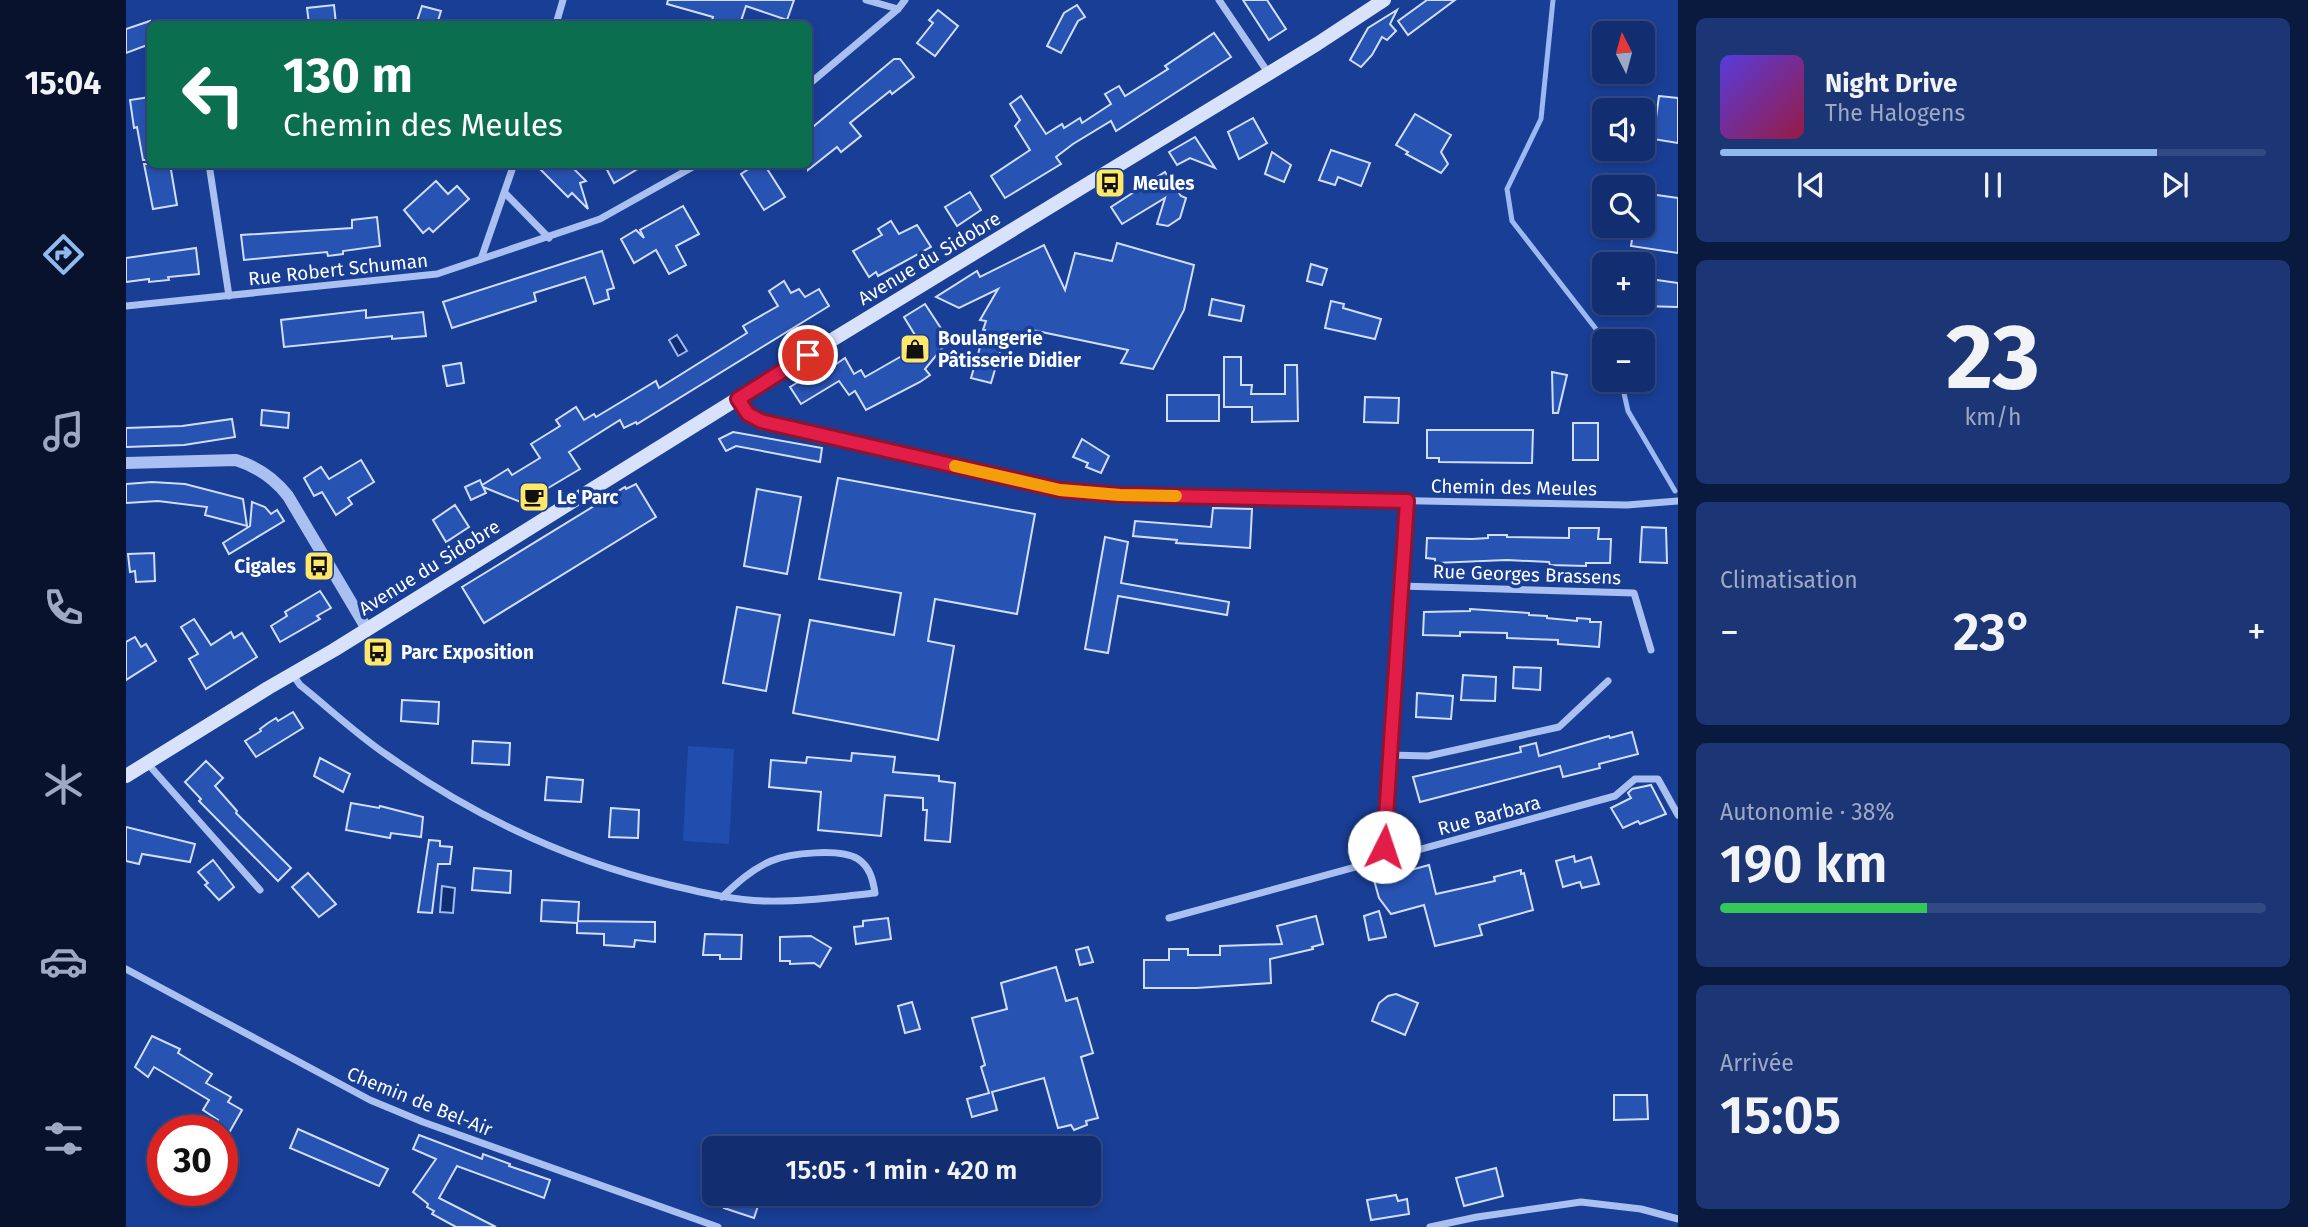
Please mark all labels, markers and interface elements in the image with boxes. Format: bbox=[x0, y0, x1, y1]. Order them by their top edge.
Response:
north arrow bbox=[1592, 21, 1656, 84]
map controls bbox=[1592, 21, 1655, 392]
text: 130 m bbox=[283, 46, 413, 105]
icon: left bbox=[168, 49, 259, 140]
text: 15:04 bbox=[25, 64, 101, 102]
text: Night Drive bbox=[1825, 68, 1957, 99]
button: sound bbox=[1592, 98, 1655, 161]
text: The Halogens bbox=[1825, 99, 1965, 127]
text: Chemin des Meules bbox=[283, 106, 563, 144]
bus stop icon: Meules bbox=[1093, 166, 1127, 200]
icon: previous bbox=[1792, 166, 1830, 204]
icon: pause bbox=[1974, 166, 2012, 204]
icon: next bbox=[2156, 166, 2194, 204]
place label: Meules bbox=[1133, 172, 1195, 195]
button: search bbox=[1592, 175, 1655, 238]
street label: Avenue du Sidobre bbox=[854, 207, 1005, 310]
icon: directions bbox=[39, 230, 88, 279]
street label: Rue Robert Schuman bbox=[247, 249, 429, 290]
button: + bbox=[1592, 252, 1655, 315]
text: 23 bbox=[1946, 303, 2040, 412]
pin bbox=[778, 325, 838, 385]
place label: Boulangerie Pâtisserie Didier bbox=[938, 327, 1081, 372]
button: − bbox=[1592, 329, 1655, 392]
shop icon: Boulangerie Pâtisserie Didier bbox=[898, 332, 932, 366]
icon: arrive bbox=[789, 336, 827, 374]
text: km/h bbox=[1965, 403, 2021, 431]
icon: music bbox=[39, 407, 88, 456]
street label: Chemin des Meules bbox=[1431, 475, 1597, 500]
cafe icon: Le Parc bbox=[517, 480, 551, 514]
place label: Le Parc bbox=[557, 486, 618, 509]
street label: Avenue du Sidobre bbox=[354, 515, 504, 620]
bus stop icon: Cigales bbox=[302, 549, 336, 583]
place label: Cigales bbox=[234, 555, 296, 578]
street label: Rue Georges Brassens bbox=[1432, 560, 1622, 589]
text: Climatisation bbox=[1720, 566, 1858, 594]
icon: phone bbox=[39, 583, 88, 632]
text: 23° bbox=[1953, 601, 2033, 664]
text: − bbox=[1720, 609, 1739, 655]
text: + bbox=[2247, 609, 2266, 655]
bus stop icon: Parc Exposition bbox=[361, 635, 395, 669]
place label: Parc Exposition bbox=[401, 641, 534, 664]
icon: climate bbox=[39, 760, 88, 809]
street label: Rue Barbara bbox=[1435, 791, 1543, 840]
text: Autonomie · 38% bbox=[1720, 798, 1894, 826]
position arrow bbox=[1347, 810, 1421, 884]
text: 190 km bbox=[1720, 833, 1888, 896]
icon: car bbox=[39, 937, 88, 986]
text: Arrivée bbox=[1720, 1049, 1794, 1077]
street label: Chemin de Bel-Air bbox=[344, 1062, 497, 1141]
text: 15:05 bbox=[1720, 1084, 1841, 1147]
icon: filters bbox=[39, 1114, 88, 1163]
speed limit sign: 30 bbox=[147, 1115, 238, 1206]
text: 15:05 · 1 min · 420 m bbox=[786, 1155, 1017, 1186]

